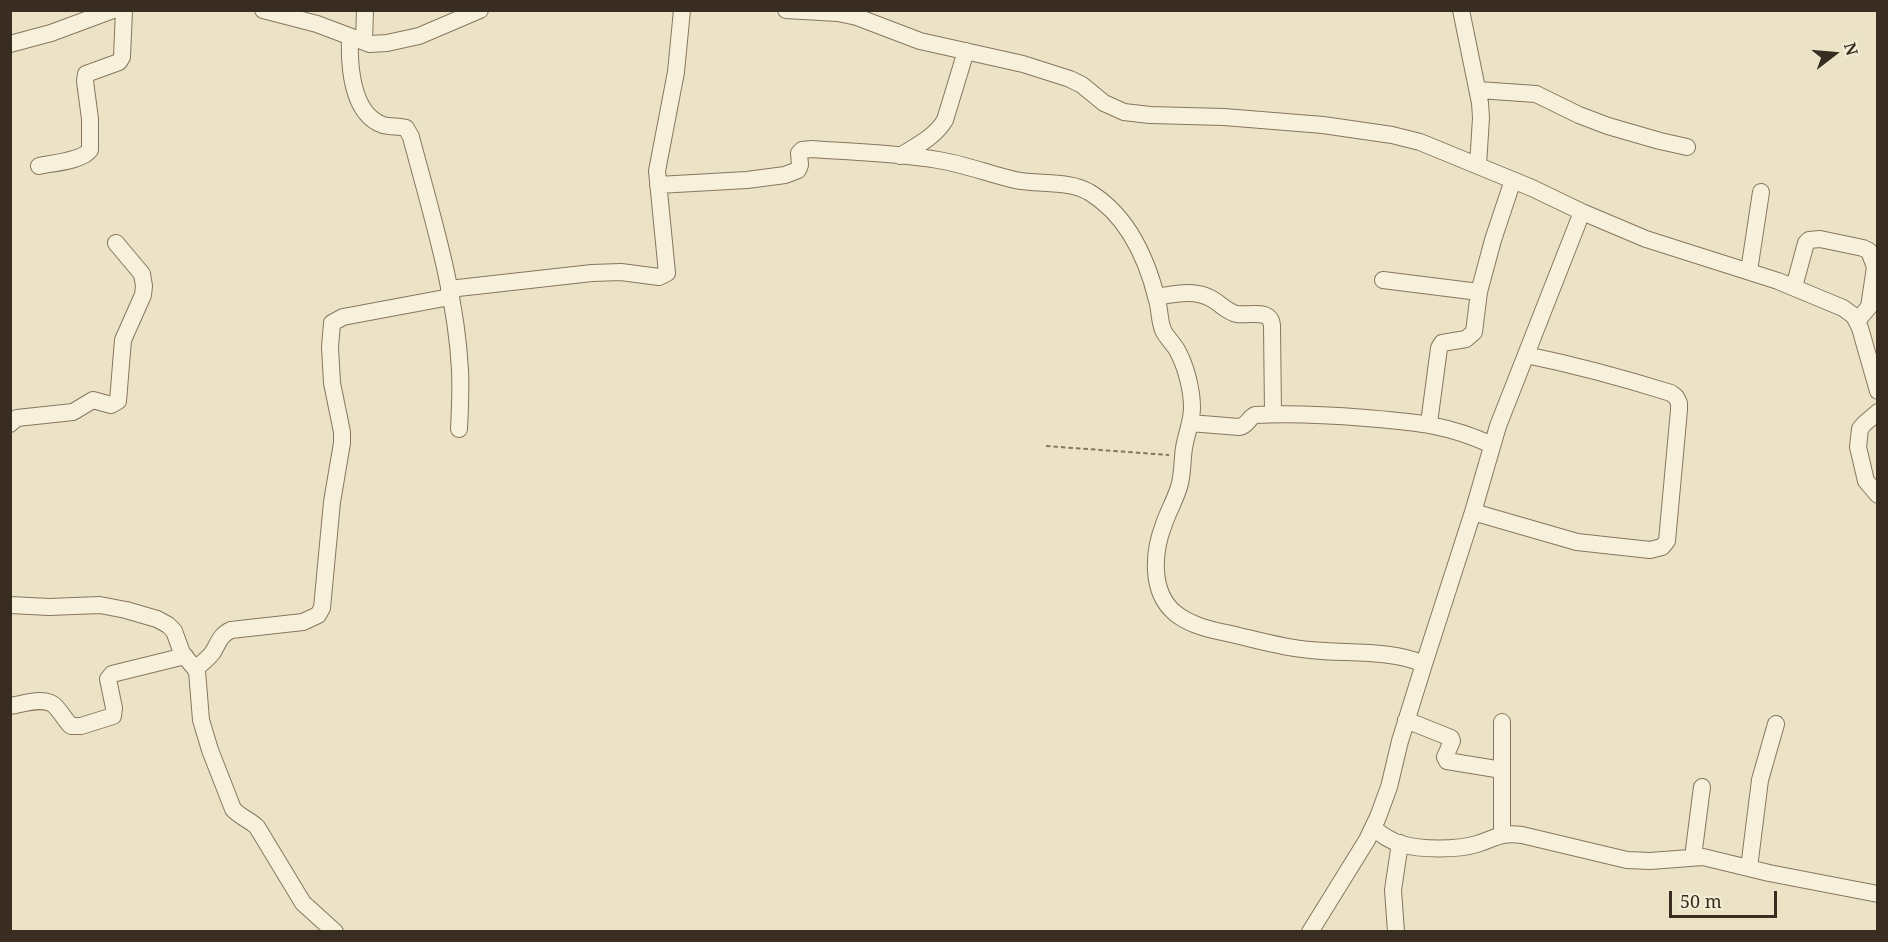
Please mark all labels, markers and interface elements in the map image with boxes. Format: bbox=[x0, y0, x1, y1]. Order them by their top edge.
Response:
north arrow bbox=[1804, 24, 1864, 84]
text: N bbox=[1839, 40, 1864, 58]
scale bar bbox=[1672, 879, 1780, 917]
text: 50 m bbox=[1680, 889, 1722, 913]

